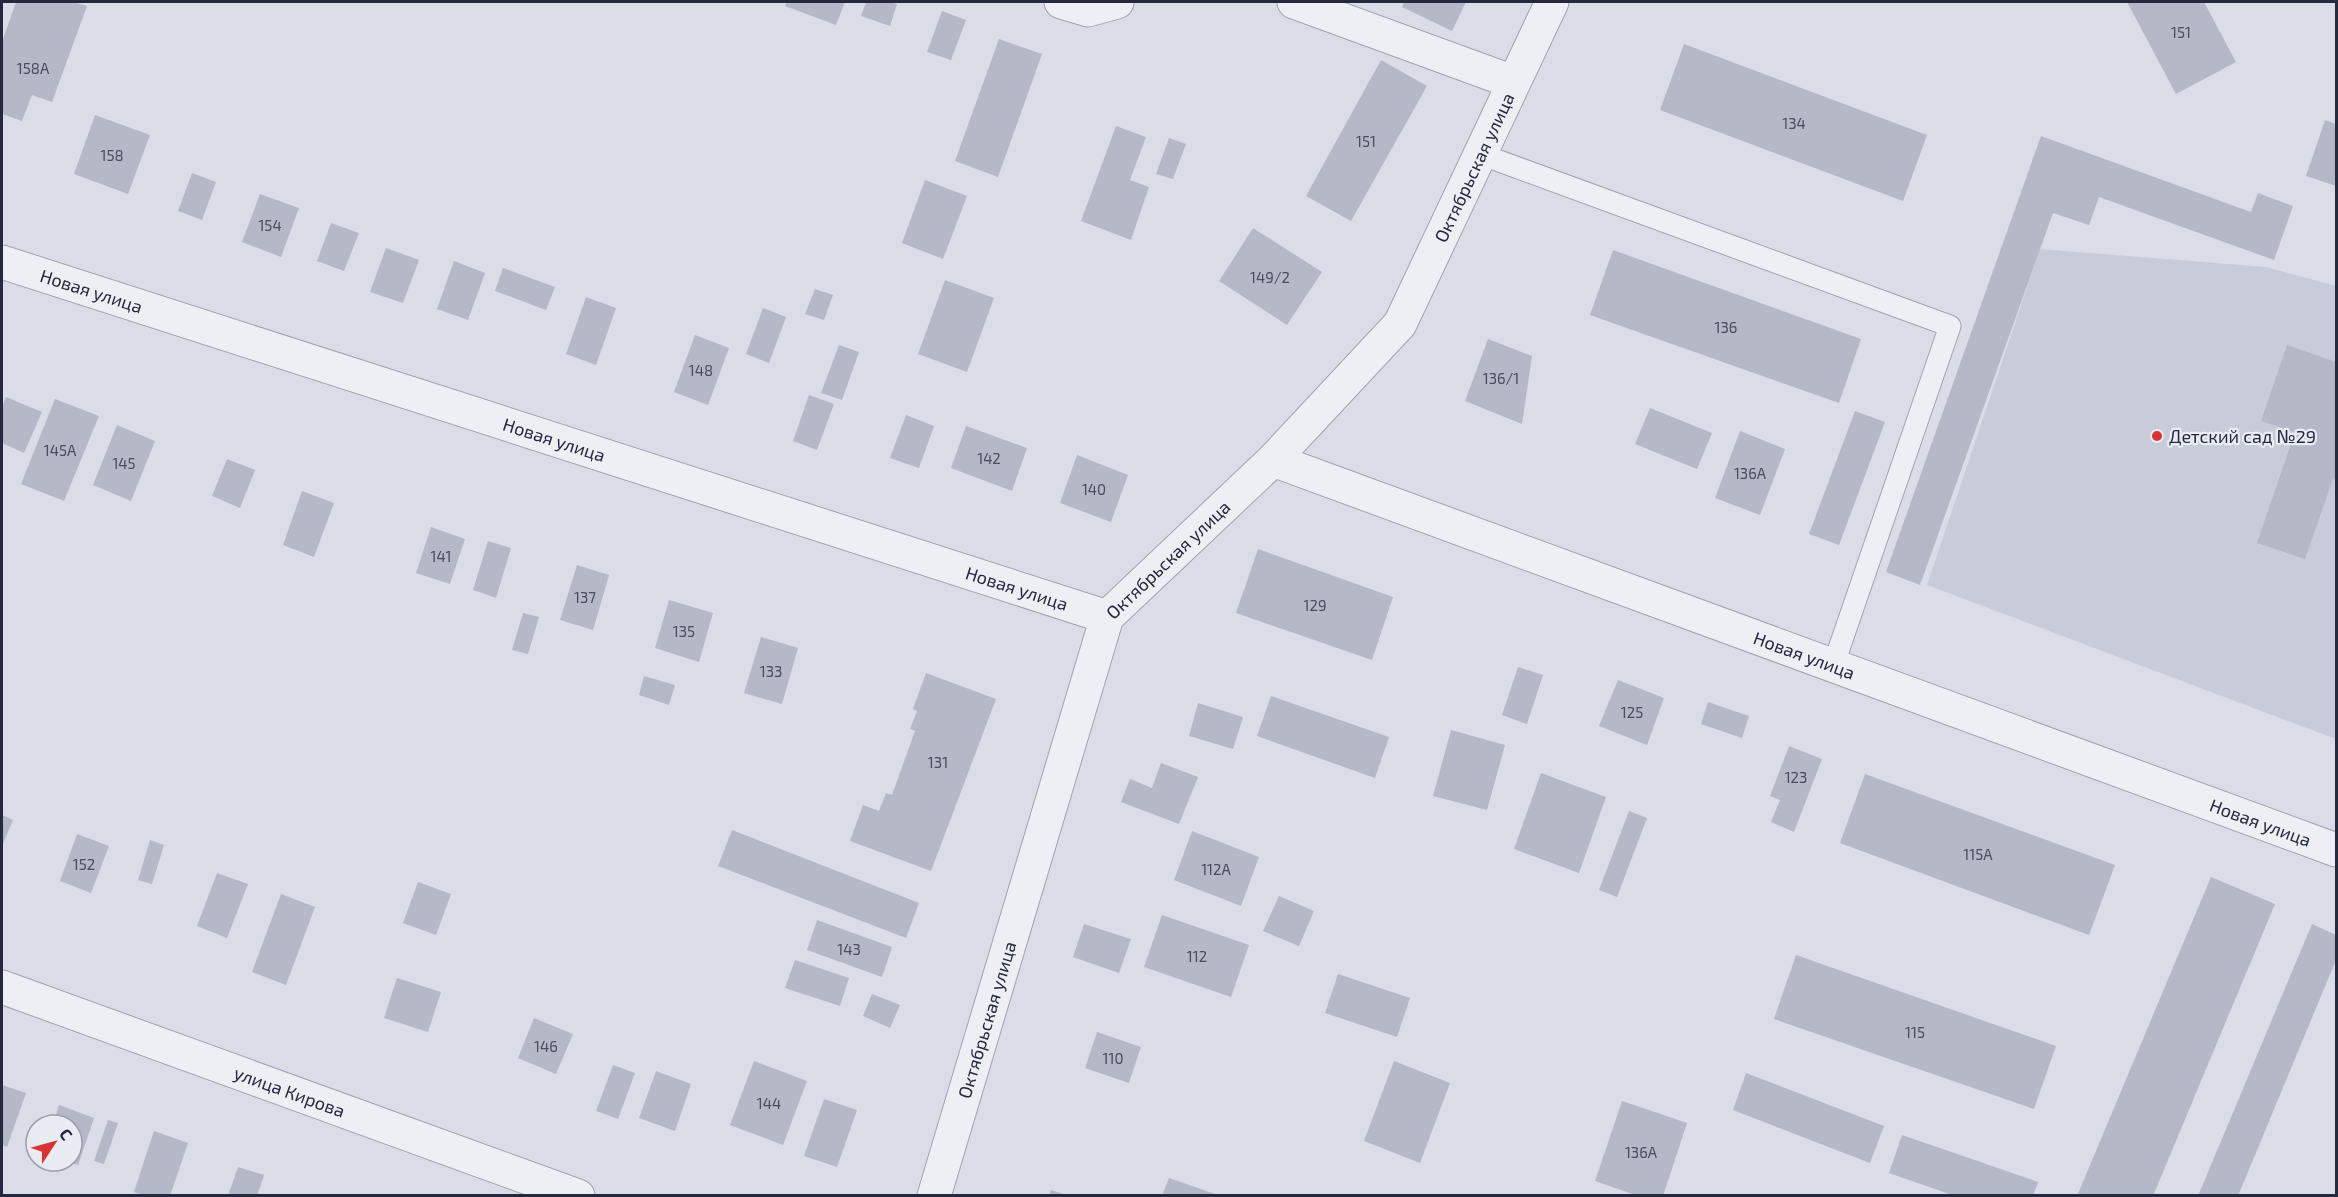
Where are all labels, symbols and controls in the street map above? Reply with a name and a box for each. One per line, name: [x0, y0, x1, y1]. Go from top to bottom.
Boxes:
house number: 151: [2171, 23, 2191, 41]
house number: 158А: [17, 59, 50, 77]
street label: Октябрьская улица: [1429, 89, 1519, 246]
house number: 134: [1782, 114, 1806, 132]
house number: 151: [1356, 132, 1376, 150]
house number: 158: [100, 146, 124, 164]
house number: 154: [258, 216, 282, 234]
street label: Новая улица: [38, 264, 145, 317]
house number: 149/2: [1250, 268, 1290, 286]
house number: 136: [1715, 318, 1737, 336]
house number: 148: [689, 361, 713, 379]
house number: 136/1: [1483, 369, 1519, 387]
street label: Новая улица: [500, 413, 608, 466]
place label: Детский сад №29: [2169, 425, 2316, 447]
marker: Детский сад №29: [2150, 429, 2164, 443]
house number: 145А: [44, 441, 77, 459]
house number: 142: [977, 449, 1001, 467]
house number: 145: [112, 454, 136, 472]
house number: 136А: [1734, 464, 1767, 482]
house number: 140: [1082, 480, 1106, 498]
street label: Октябрьская улица: [1101, 495, 1235, 623]
house number: 141: [430, 547, 452, 565]
street label: Новая улица: [963, 561, 1071, 615]
house number: 137: [574, 588, 596, 606]
house number: 129: [1304, 596, 1326, 614]
house number: 135: [673, 622, 695, 640]
street label: Новая улица: [1751, 626, 1858, 684]
house number: 133: [760, 662, 782, 680]
house number: 125: [1621, 703, 1643, 721]
house number: 131: [928, 753, 948, 771]
house number: 123: [1785, 768, 1807, 786]
street label: Новая улица: [2207, 794, 2314, 851]
house number: 115А: [1963, 845, 1993, 863]
house number: 152: [73, 855, 95, 873]
house number: 112А: [1201, 860, 1232, 878]
street label: Октябрьская улица: [953, 938, 1021, 1101]
house number: 143: [837, 940, 861, 958]
house number: 112: [1187, 947, 1207, 965]
house number: 115: [1905, 1023, 1925, 1041]
house number: 146: [534, 1037, 558, 1055]
house number: 110: [1103, 1049, 1124, 1067]
street label: улица Кирова: [231, 1061, 348, 1122]
house number: 144: [757, 1094, 781, 1112]
north arrow: [24, 1113, 84, 1173]
text: С: [56, 1124, 77, 1143]
house number: 136А: [1625, 1143, 1658, 1161]

